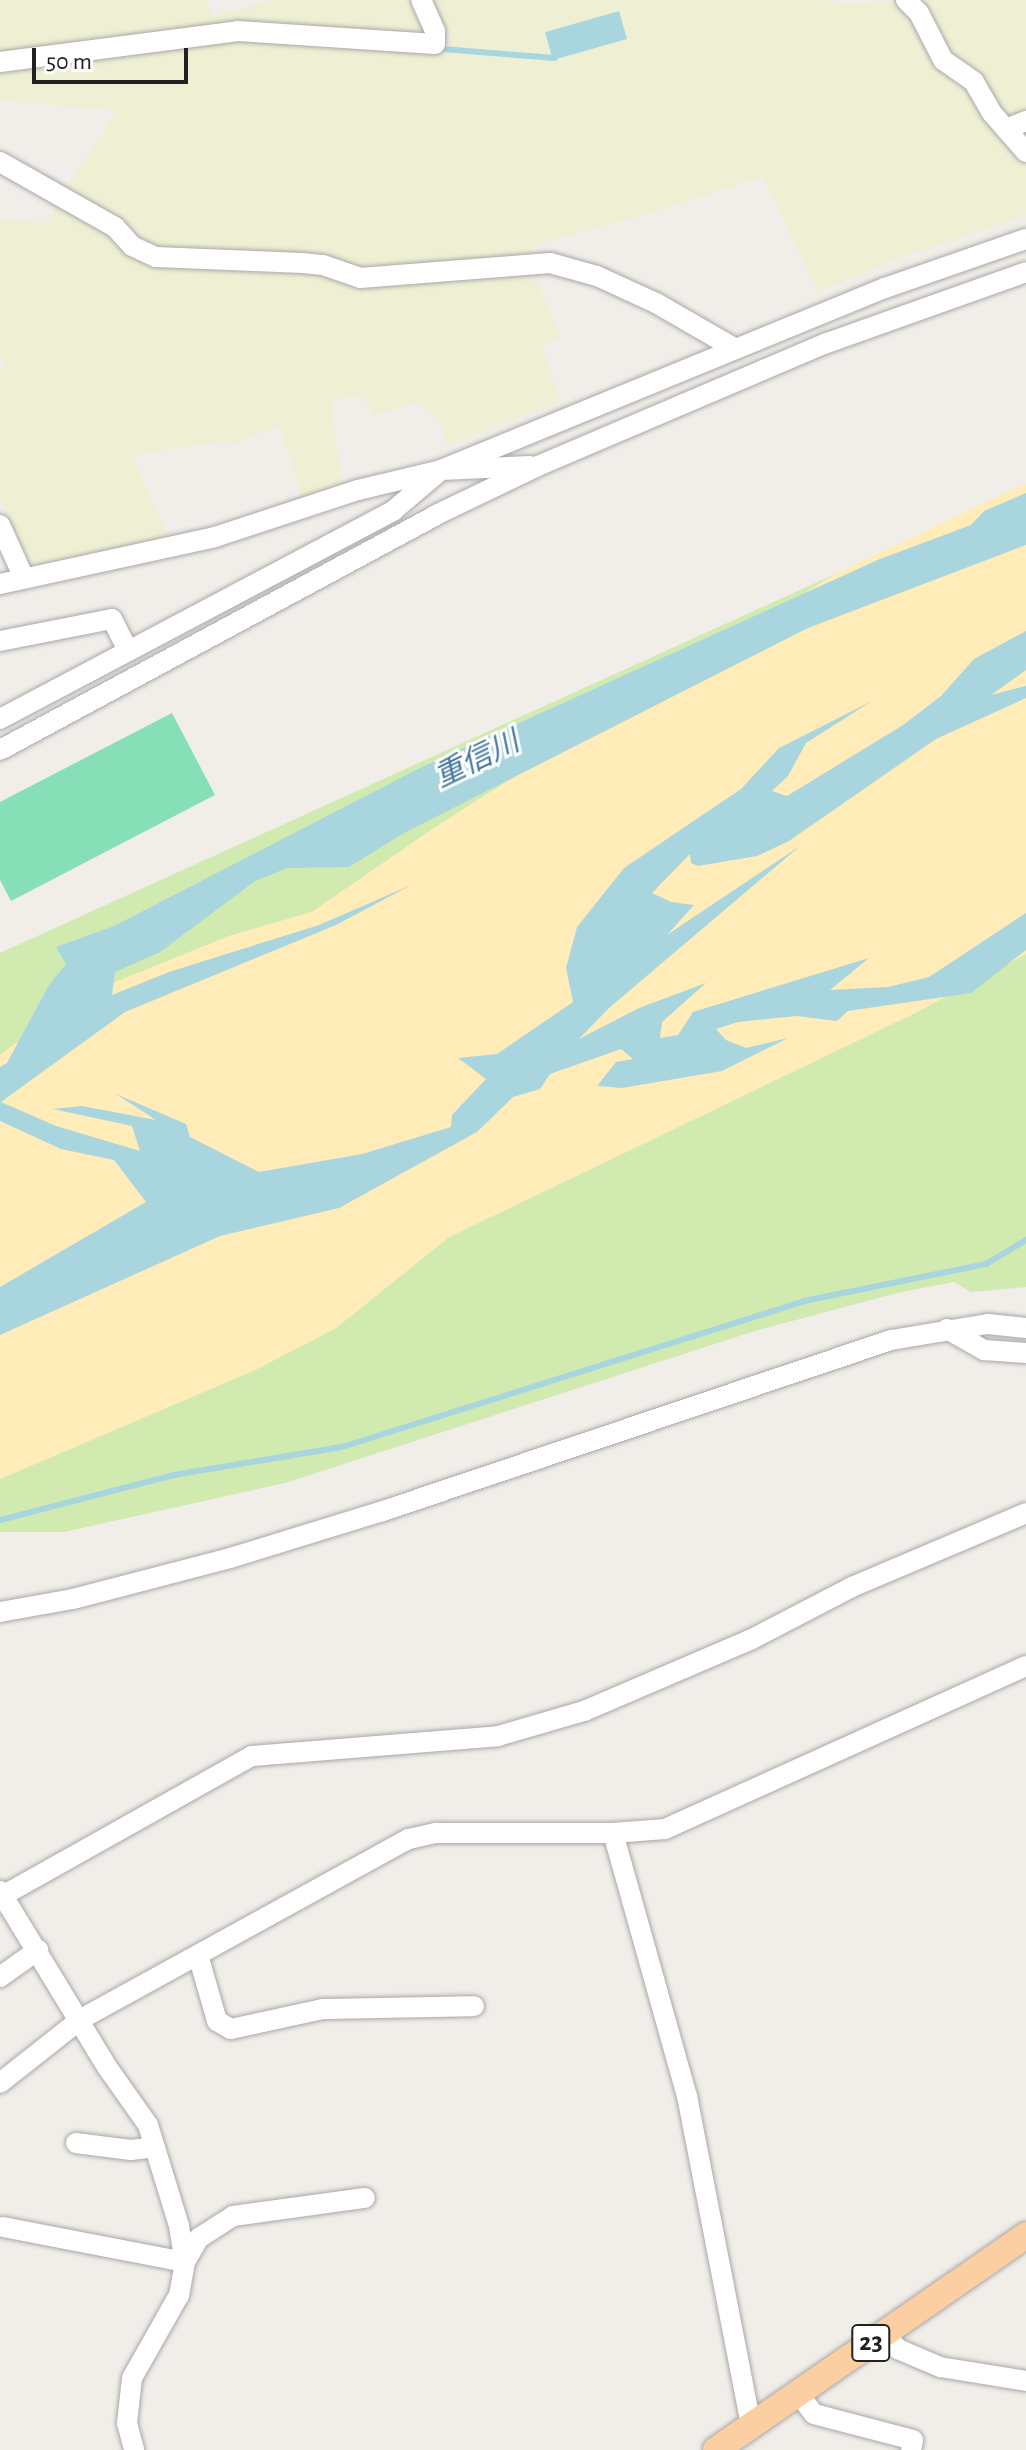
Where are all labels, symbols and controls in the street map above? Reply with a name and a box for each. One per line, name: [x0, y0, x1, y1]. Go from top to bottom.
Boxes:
scale bar: [36, 32, 192, 82]
text: 50 m: [46, 50, 92, 74]
water label: 重信川: [429, 724, 525, 796]
road number: 23: [851, 2321, 891, 2365]

